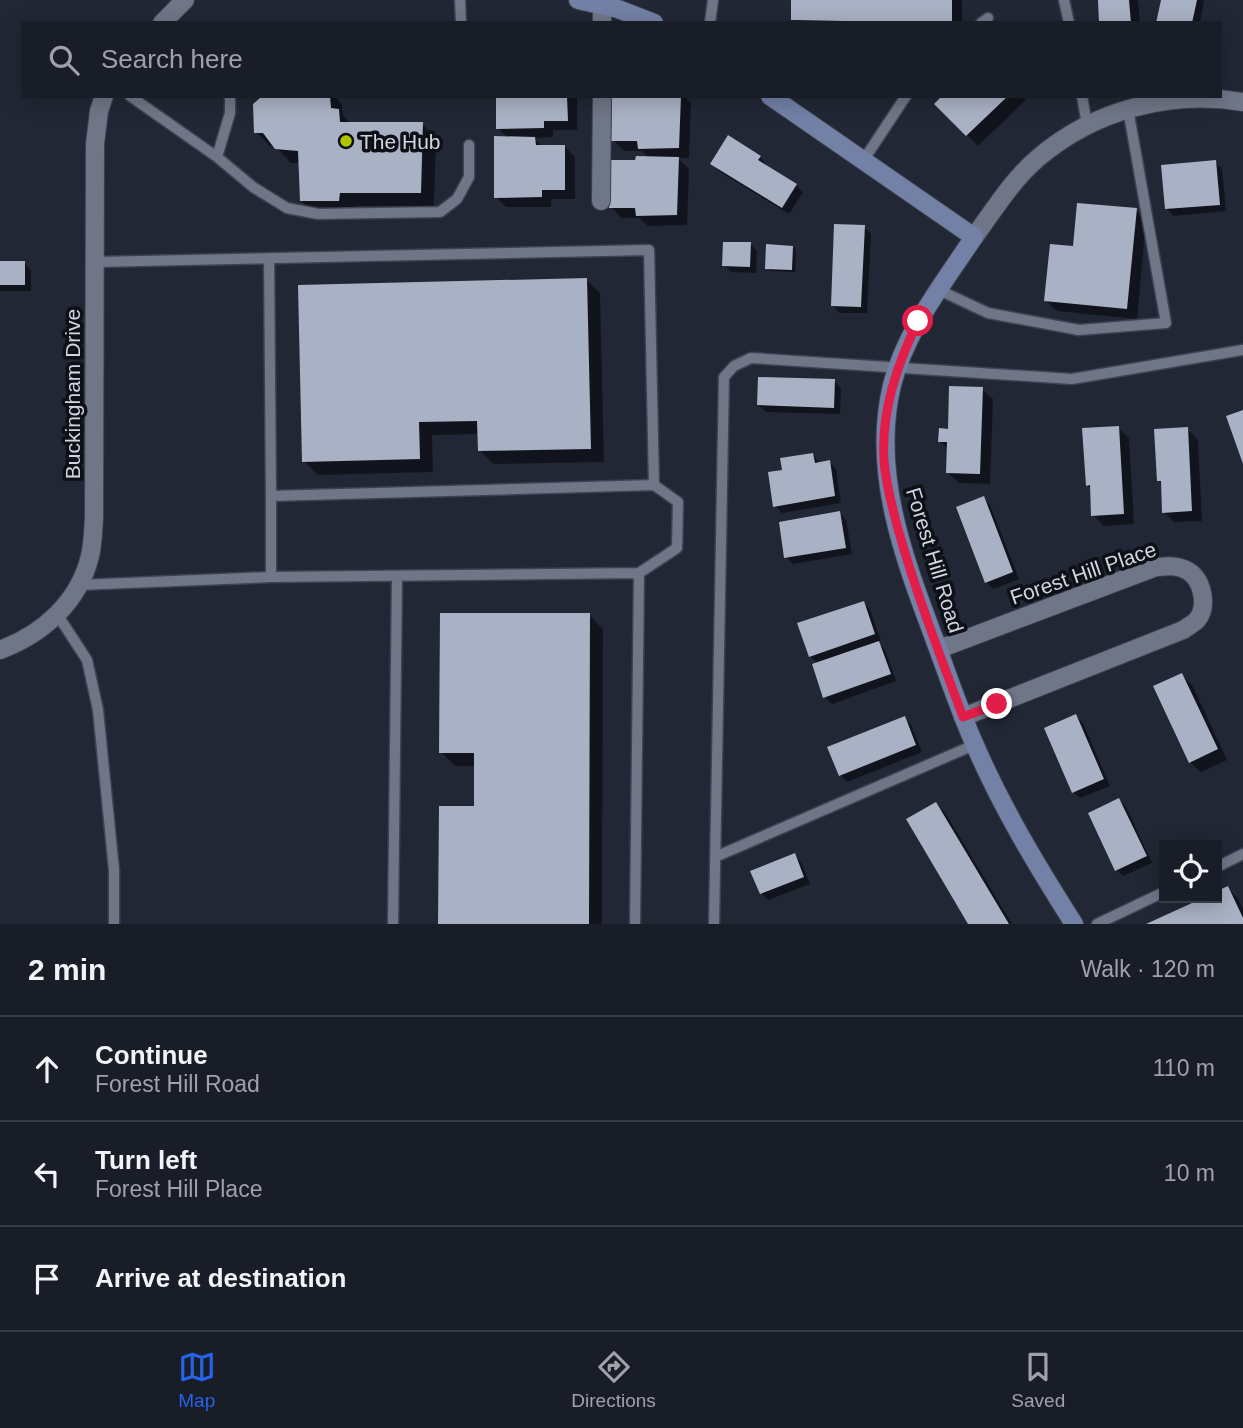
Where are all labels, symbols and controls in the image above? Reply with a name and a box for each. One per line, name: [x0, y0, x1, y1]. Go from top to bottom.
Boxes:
search box: [21, 21, 1222, 98]
icon: search: [45, 41, 83, 79]
text: Search here: [101, 44, 243, 74]
place label: The Hub: [360, 130, 441, 153]
marker: The Hub: [338, 133, 354, 149]
route start: [902, 305, 933, 336]
street label: Buckingham Drive: [61, 309, 84, 479]
street label: Forest Hill Road: [902, 485, 968, 635]
street label: Forest Hill Place: [1007, 537, 1159, 609]
route end: [981, 688, 1012, 719]
map controls: [1159, 840, 1222, 903]
button: locate: [1159, 840, 1222, 903]
text: 2 min: [28, 953, 106, 986]
text: Walk · 120 m: [1080, 956, 1215, 982]
text: Continue: [95, 1040, 208, 1070]
icon: ahead: [28, 1050, 66, 1088]
text: 110 m: [1153, 1055, 1215, 1081]
text: Forest Hill Road: [95, 1071, 260, 1097]
text: Turn left: [95, 1145, 197, 1175]
icon: left: [28, 1155, 66, 1193]
text: 10 m: [1164, 1160, 1215, 1186]
text: Forest Hill Place: [95, 1176, 262, 1202]
icon: arrive: [28, 1260, 66, 1298]
text: Arrive at destination: [95, 1263, 346, 1293]
tab: Map: [178, 1348, 216, 1412]
tab: Directions: [571, 1348, 656, 1412]
tab: Saved: [1011, 1348, 1065, 1412]

